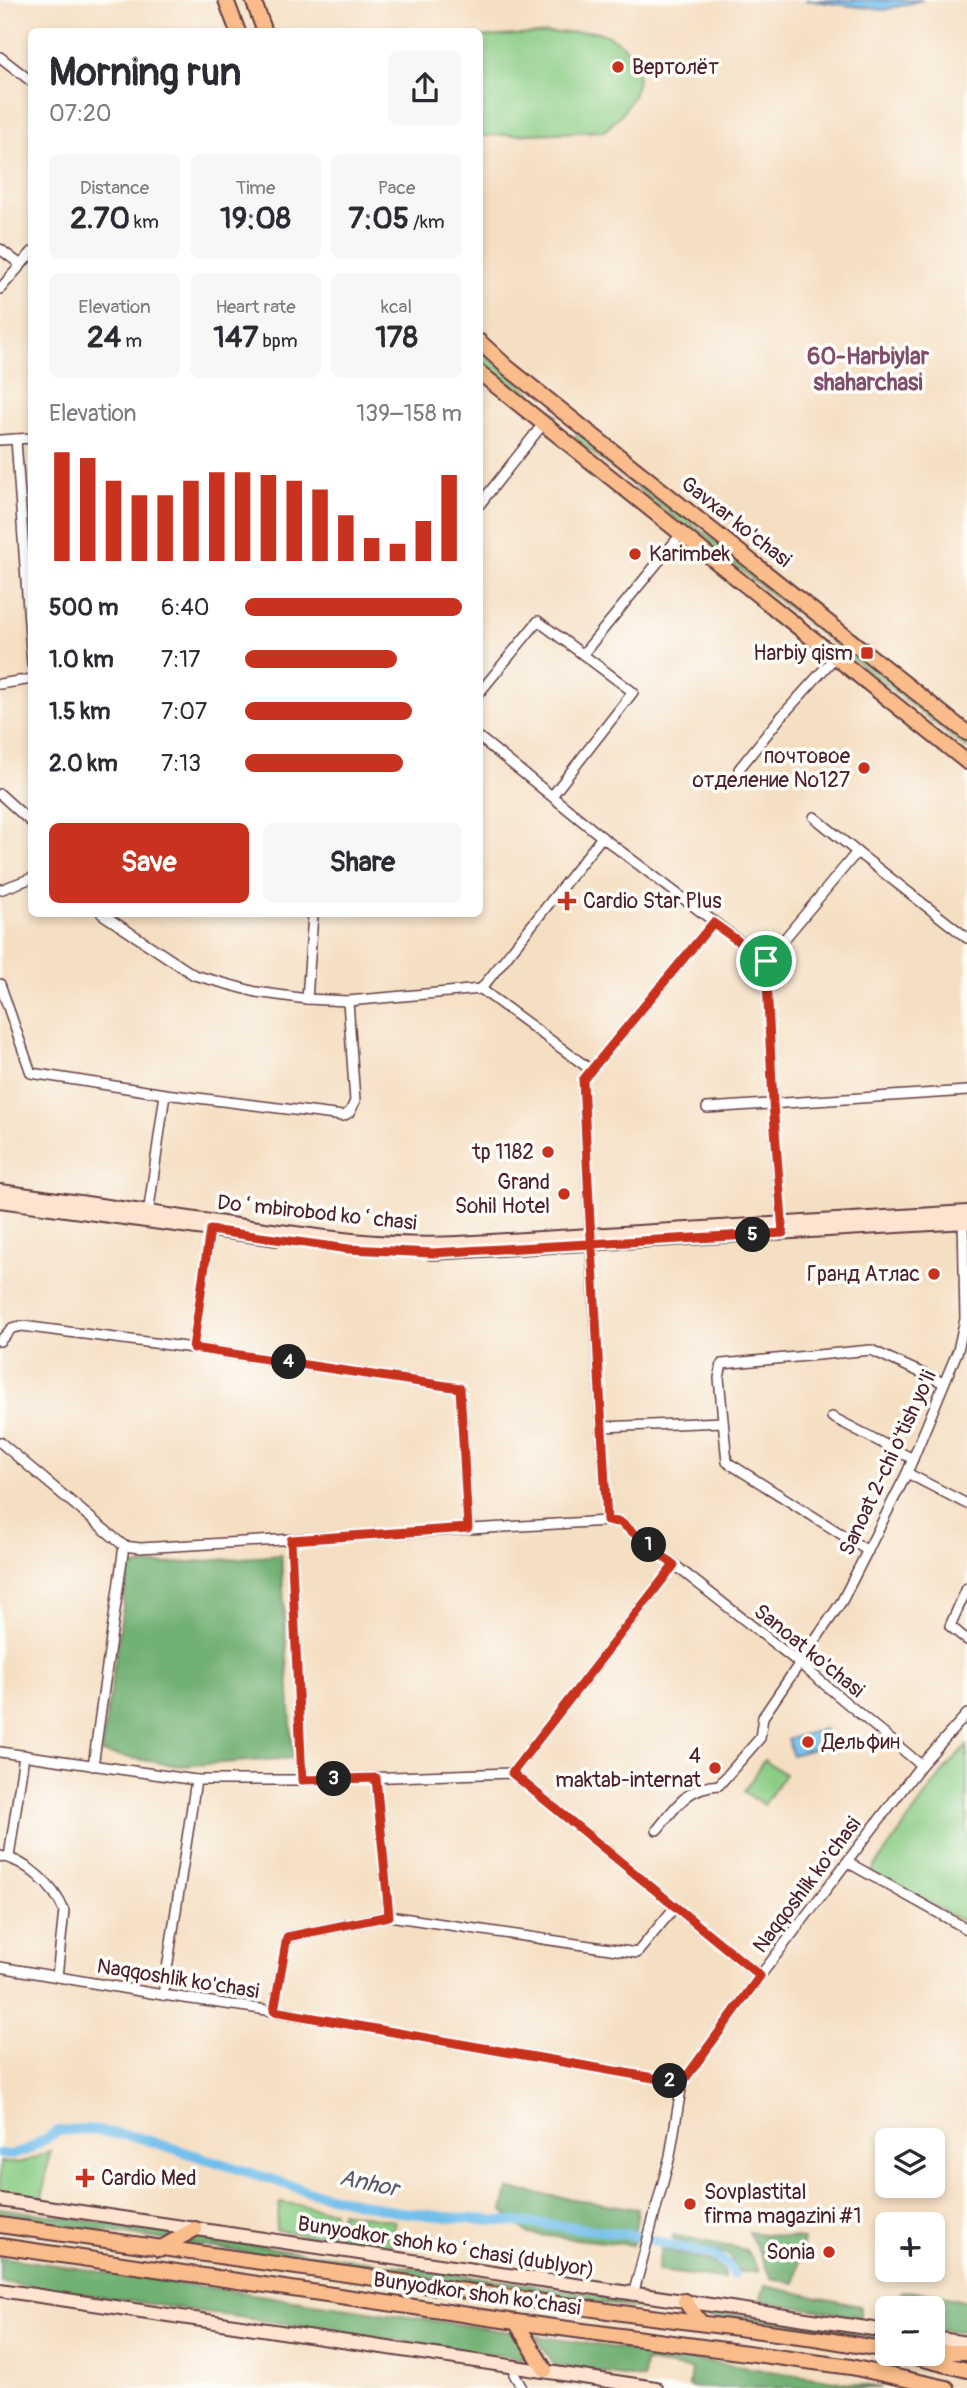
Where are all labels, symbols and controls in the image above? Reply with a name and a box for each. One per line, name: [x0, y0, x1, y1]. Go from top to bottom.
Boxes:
text: Morning run: [49, 49, 241, 97]
button: share: [388, 51, 462, 125]
place label: Вертолёт: [632, 54, 719, 81]
marker: Вертолёт: [610, 59, 626, 75]
text: 07:20: [49, 99, 112, 128]
text: Distance: [80, 176, 149, 200]
text: Time: [236, 176, 275, 200]
text: Pace: [378, 176, 415, 200]
text: 2.70: [70, 200, 130, 237]
text: 19:08: [220, 200, 291, 237]
text: 7:05: [348, 200, 409, 237]
text: km: [130, 210, 159, 234]
text: /km: [409, 210, 445, 234]
text: Elevation: [78, 295, 151, 319]
text: Heart rate: [215, 295, 296, 319]
text: kcal: [381, 295, 412, 319]
text: 24: [87, 319, 121, 356]
text: 147: [213, 319, 258, 356]
text: 178: [375, 319, 418, 356]
text: m: [121, 329, 142, 353]
text: bpm: [258, 329, 298, 353]
district label: 60-Harbiylar shaharchasi: [807, 342, 930, 397]
text: Elevation: [49, 399, 137, 428]
text: 139–158 m: [356, 399, 462, 428]
street label: Gavxar ko'chasi: [675, 470, 797, 574]
place label: Karimbek: [649, 541, 730, 568]
marker: Karimbek: [627, 546, 643, 562]
text: 500 m: [49, 593, 118, 622]
text: 6:40: [161, 593, 210, 622]
place label: Harbiy qism: [753, 640, 853, 667]
text: 1.0 km: [49, 645, 114, 674]
text: 7:17: [161, 645, 200, 674]
marker: Harbiy qism: [859, 645, 875, 661]
text: 1.5 km: [49, 697, 111, 726]
text: 7:07: [161, 697, 207, 726]
place label: почтовое отделение №127: [693, 743, 851, 794]
text: 2.0 km: [49, 749, 118, 778]
text: 7:13: [161, 749, 201, 778]
marker: почтовое отделение №127: [856, 760, 872, 776]
button: Save: [49, 823, 249, 903]
button: Share: [263, 823, 462, 903]
place label: Cardio Star Plus: [583, 888, 722, 915]
marker: Cardio Star Plus: [557, 891, 577, 911]
pin: [736, 931, 796, 991]
icon: arrive: [747, 942, 785, 980]
place label: tp 1182: [471, 1139, 534, 1166]
marker: tp 1182: [540, 1144, 556, 1160]
place label: Grand Sohil Hotel: [455, 1169, 550, 1220]
marker: Grand Sohil Hotel: [556, 1186, 572, 1202]
street label: Doʻmbirobod koʻchasi: [216, 1189, 418, 1237]
pin: 5: [736, 1218, 770, 1252]
text: 5: [747, 1222, 758, 1246]
place label: Гранд Атлас: [807, 1261, 920, 1288]
marker: Гранд Атлас: [926, 1266, 942, 1282]
pin: 4: [272, 1344, 306, 1380]
text: 4: [283, 1349, 294, 1373]
street label: Sanoat 2-chi o'tish yo'li: [833, 1366, 943, 1560]
pin: 1: [632, 1528, 666, 1562]
text: 1: [645, 1532, 652, 1556]
street label: Sanoat ko'chasi: [748, 1598, 870, 1704]
place label: Дельфин: [821, 1729, 900, 1756]
marker: Дельфин: [800, 1734, 816, 1750]
place label: 4 maktab-internat: [555, 1743, 702, 1794]
marker: 4 maktab-internat: [707, 1760, 723, 1776]
pin: 3: [316, 1762, 352, 1796]
text: 3: [328, 1766, 339, 1790]
street label: Naqqoshlik ko'chasi: [747, 1811, 867, 1959]
street label: Naqqoshlik ko'chasi: [95, 1953, 261, 2005]
pin: 2: [652, 2064, 688, 2098]
text: 2: [664, 2068, 675, 2092]
map controls: [875, 2128, 945, 2366]
button: layers: [875, 2128, 945, 2198]
water label: Anhor: [337, 2163, 404, 2204]
place label: Cardio Med: [101, 2165, 196, 2192]
marker: Cardio Med: [75, 2168, 95, 2188]
place label: Sovplastital firma magazini #1: [704, 2179, 861, 2230]
marker: Sovplastital firma magazini #1: [682, 2196, 698, 2212]
street label: Bunyodkor shoh koʻchasi (dublyor): [296, 2210, 596, 2284]
button: +: [875, 2212, 945, 2282]
place label: Sonia: [766, 2239, 815, 2266]
marker: Sonia: [821, 2244, 837, 2260]
street label: Bunyodkor shoh ko'chasi: [372, 2266, 583, 2322]
button: −: [875, 2296, 945, 2366]

